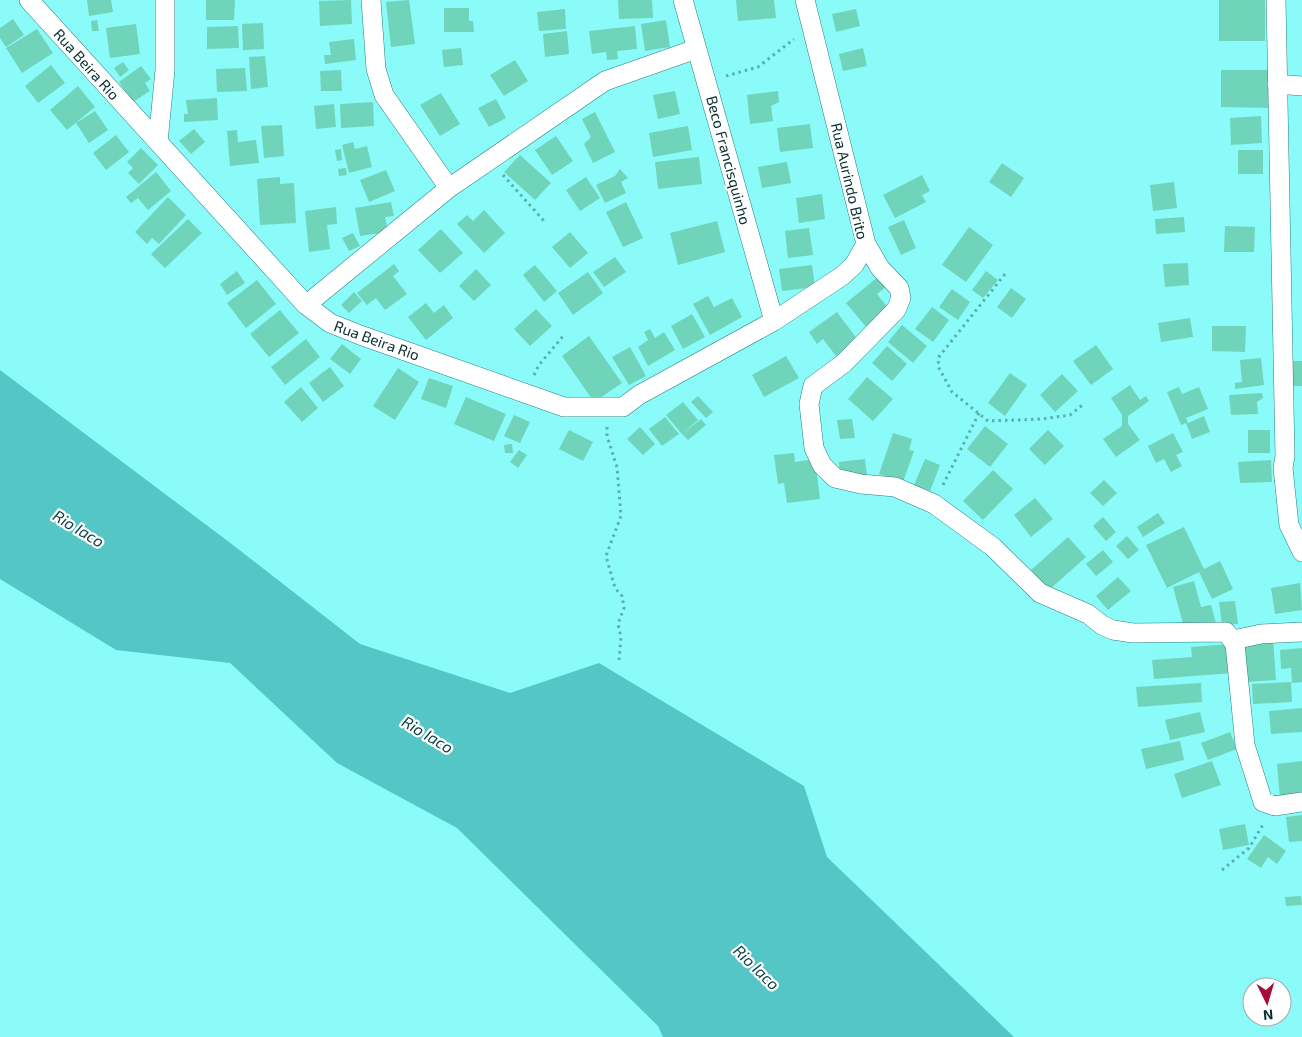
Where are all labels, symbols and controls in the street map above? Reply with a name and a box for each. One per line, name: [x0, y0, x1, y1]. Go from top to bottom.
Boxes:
street label: Rua Beira Rio: [50, 25, 124, 103]
street label: Beco Francisquinho: [703, 94, 755, 226]
street label: Rua Aurindo Brito: [828, 121, 872, 241]
street label: Rua Beira Rio: [332, 316, 422, 364]
water label: Rio Iaco: [50, 505, 108, 551]
water label: Rio Iaco: [399, 711, 457, 757]
water label: Rio Iaco: [730, 941, 784, 993]
north arrow: [1242, 977, 1292, 1027]
text: N: [1262, 1007, 1274, 1024]

